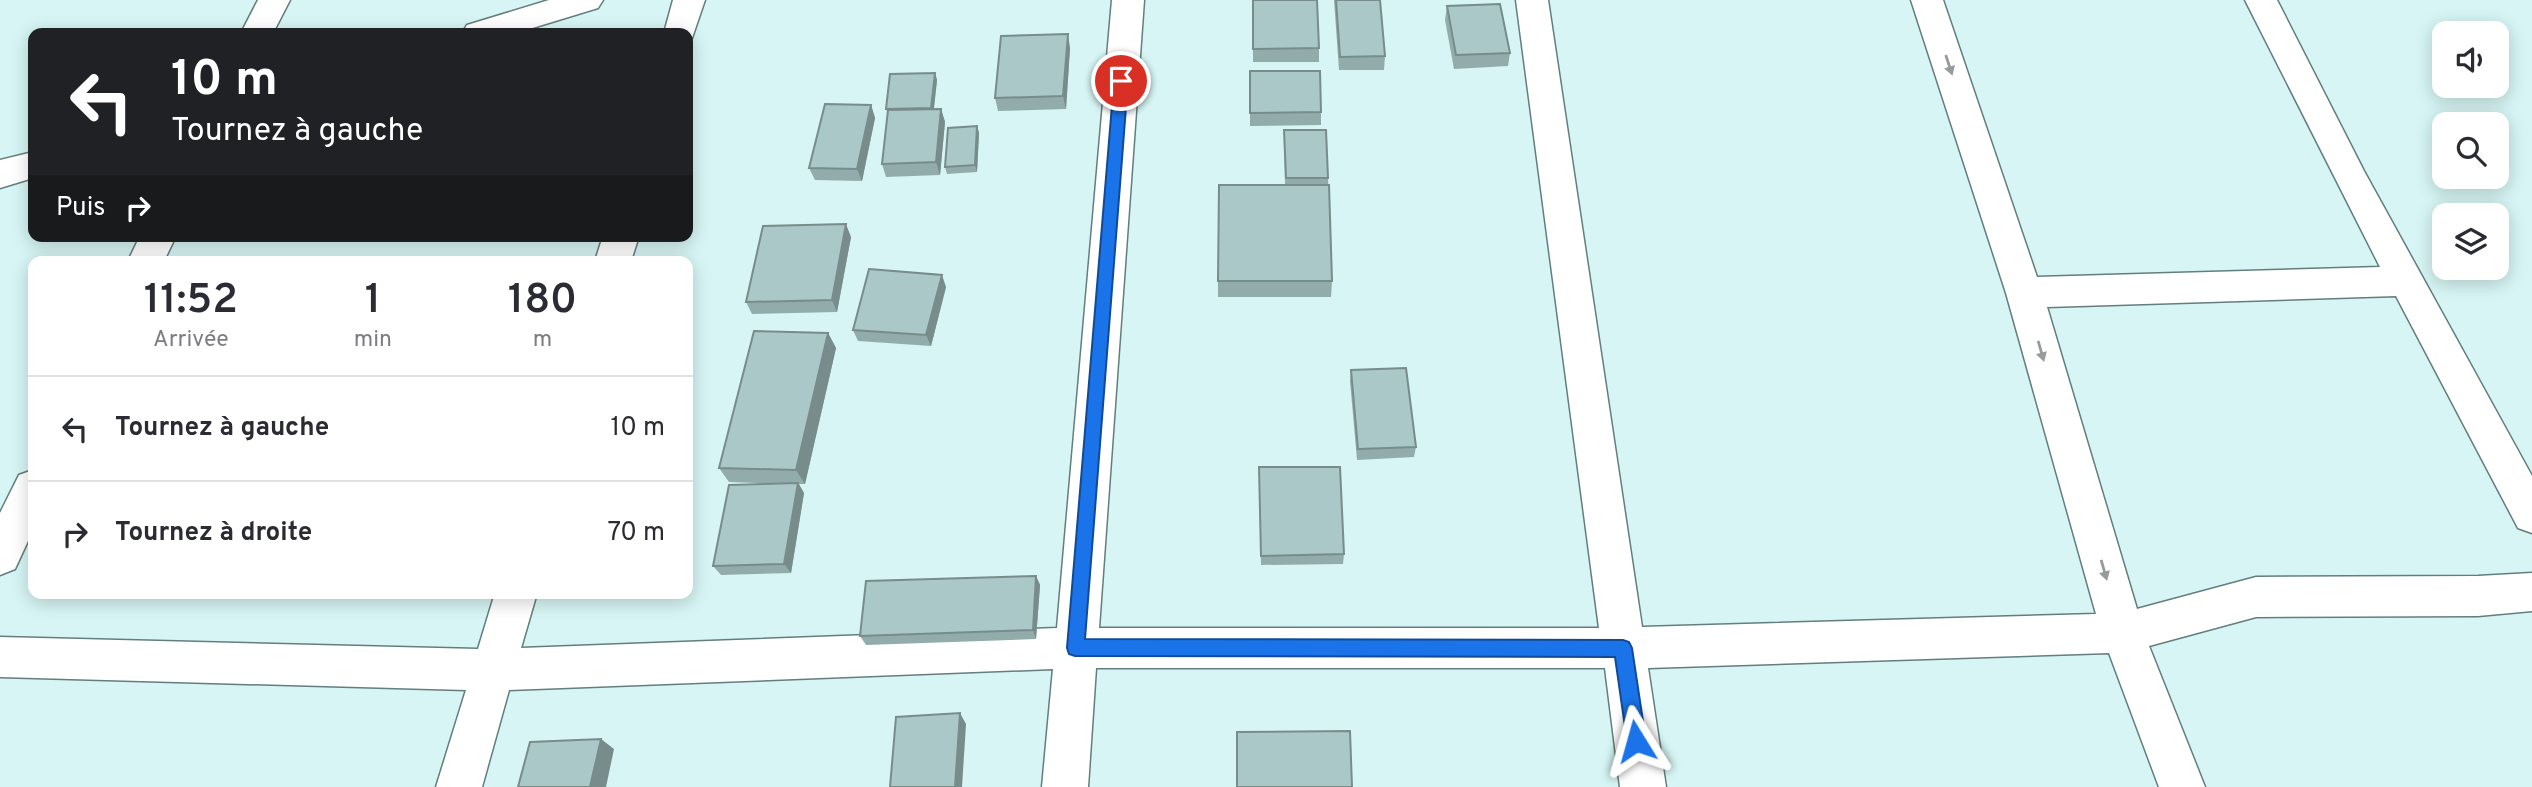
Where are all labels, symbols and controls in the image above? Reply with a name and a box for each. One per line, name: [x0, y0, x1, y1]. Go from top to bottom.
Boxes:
map controls: [2432, 21, 2509, 280]
button: sound: [2432, 21, 2509, 98]
text: 10 m: [171, 51, 278, 113]
pin: [1091, 51, 1151, 111]
one-way arrow: [1944, 54, 1954, 75]
icon: left: [56, 56, 147, 147]
icon: arrive: [1102, 62, 1140, 100]
text: Tournez à gauche: [171, 112, 423, 152]
button: search: [2432, 112, 2509, 189]
icon: right: [119, 189, 157, 227]
text: Puis: [56, 192, 105, 225]
button: layers: [2432, 203, 2509, 280]
text: 11:52: [144, 275, 238, 328]
text: 1: [365, 275, 381, 328]
text: 180: [508, 275, 577, 328]
text: Arrivée: [153, 326, 229, 355]
text: min: [354, 326, 392, 355]
text: m: [533, 326, 552, 355]
one-way arrow: [2037, 341, 2047, 362]
icon: left: [56, 410, 94, 448]
text: Tournez à gauche: [115, 412, 329, 445]
text: 10 m: [610, 412, 665, 445]
icon: right: [56, 515, 94, 553]
text: Tournez à droite: [115, 517, 312, 550]
text: 70 m: [607, 517, 665, 550]
one-way arrow: [2100, 559, 2110, 580]
position arrow: [1599, 704, 1673, 778]

